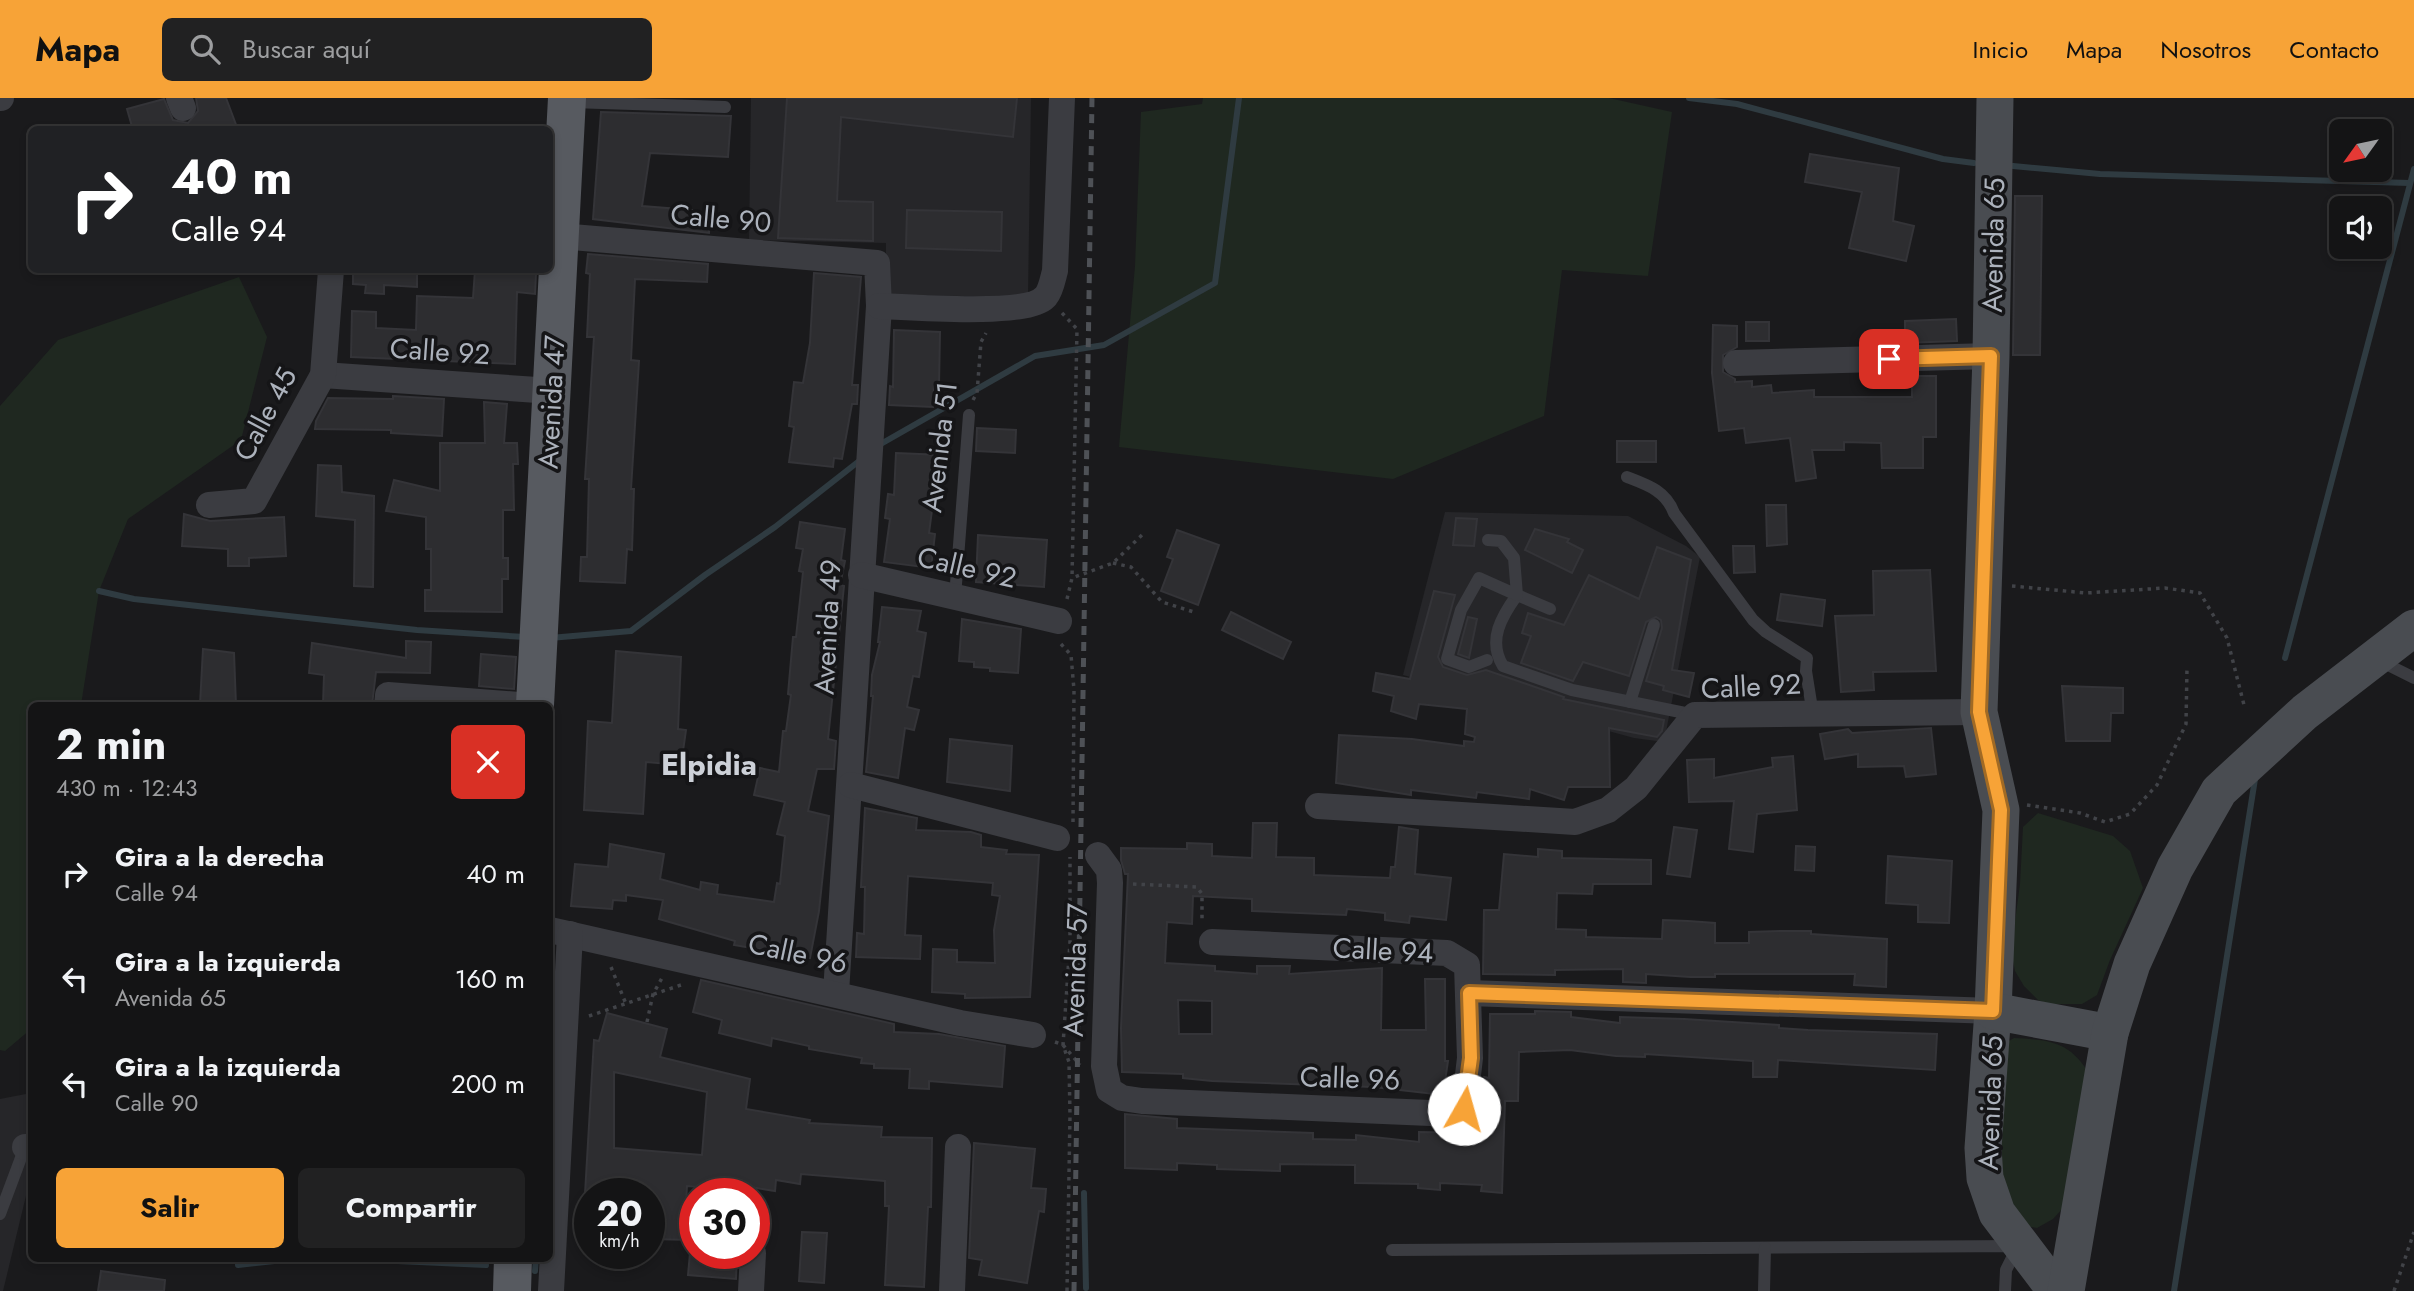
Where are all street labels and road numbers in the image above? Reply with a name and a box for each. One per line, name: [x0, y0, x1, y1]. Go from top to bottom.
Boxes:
street label: Avenida 65: [1972, 177, 2015, 313]
street label: Calle 90: [669, 194, 773, 243]
street label: Calle 92: [388, 328, 491, 375]
street label: Avenida 47: [528, 334, 575, 470]
street label: Calle 45: [224, 360, 307, 468]
street label: Avenida 51: [911, 379, 968, 515]
street label: Calle 92: [913, 536, 1020, 599]
street label: Avenida 49: [803, 558, 852, 696]
street label: Calle 92: [1700, 663, 1802, 710]
street label: Avenida 57: [1053, 902, 1098, 1038]
street label: Calle 96: [744, 923, 851, 984]
street label: Calle 94: [1332, 927, 1434, 974]
street label: Avenida 65: [1968, 1035, 2013, 1171]
street label: Calle 96: [1299, 1056, 1401, 1101]

